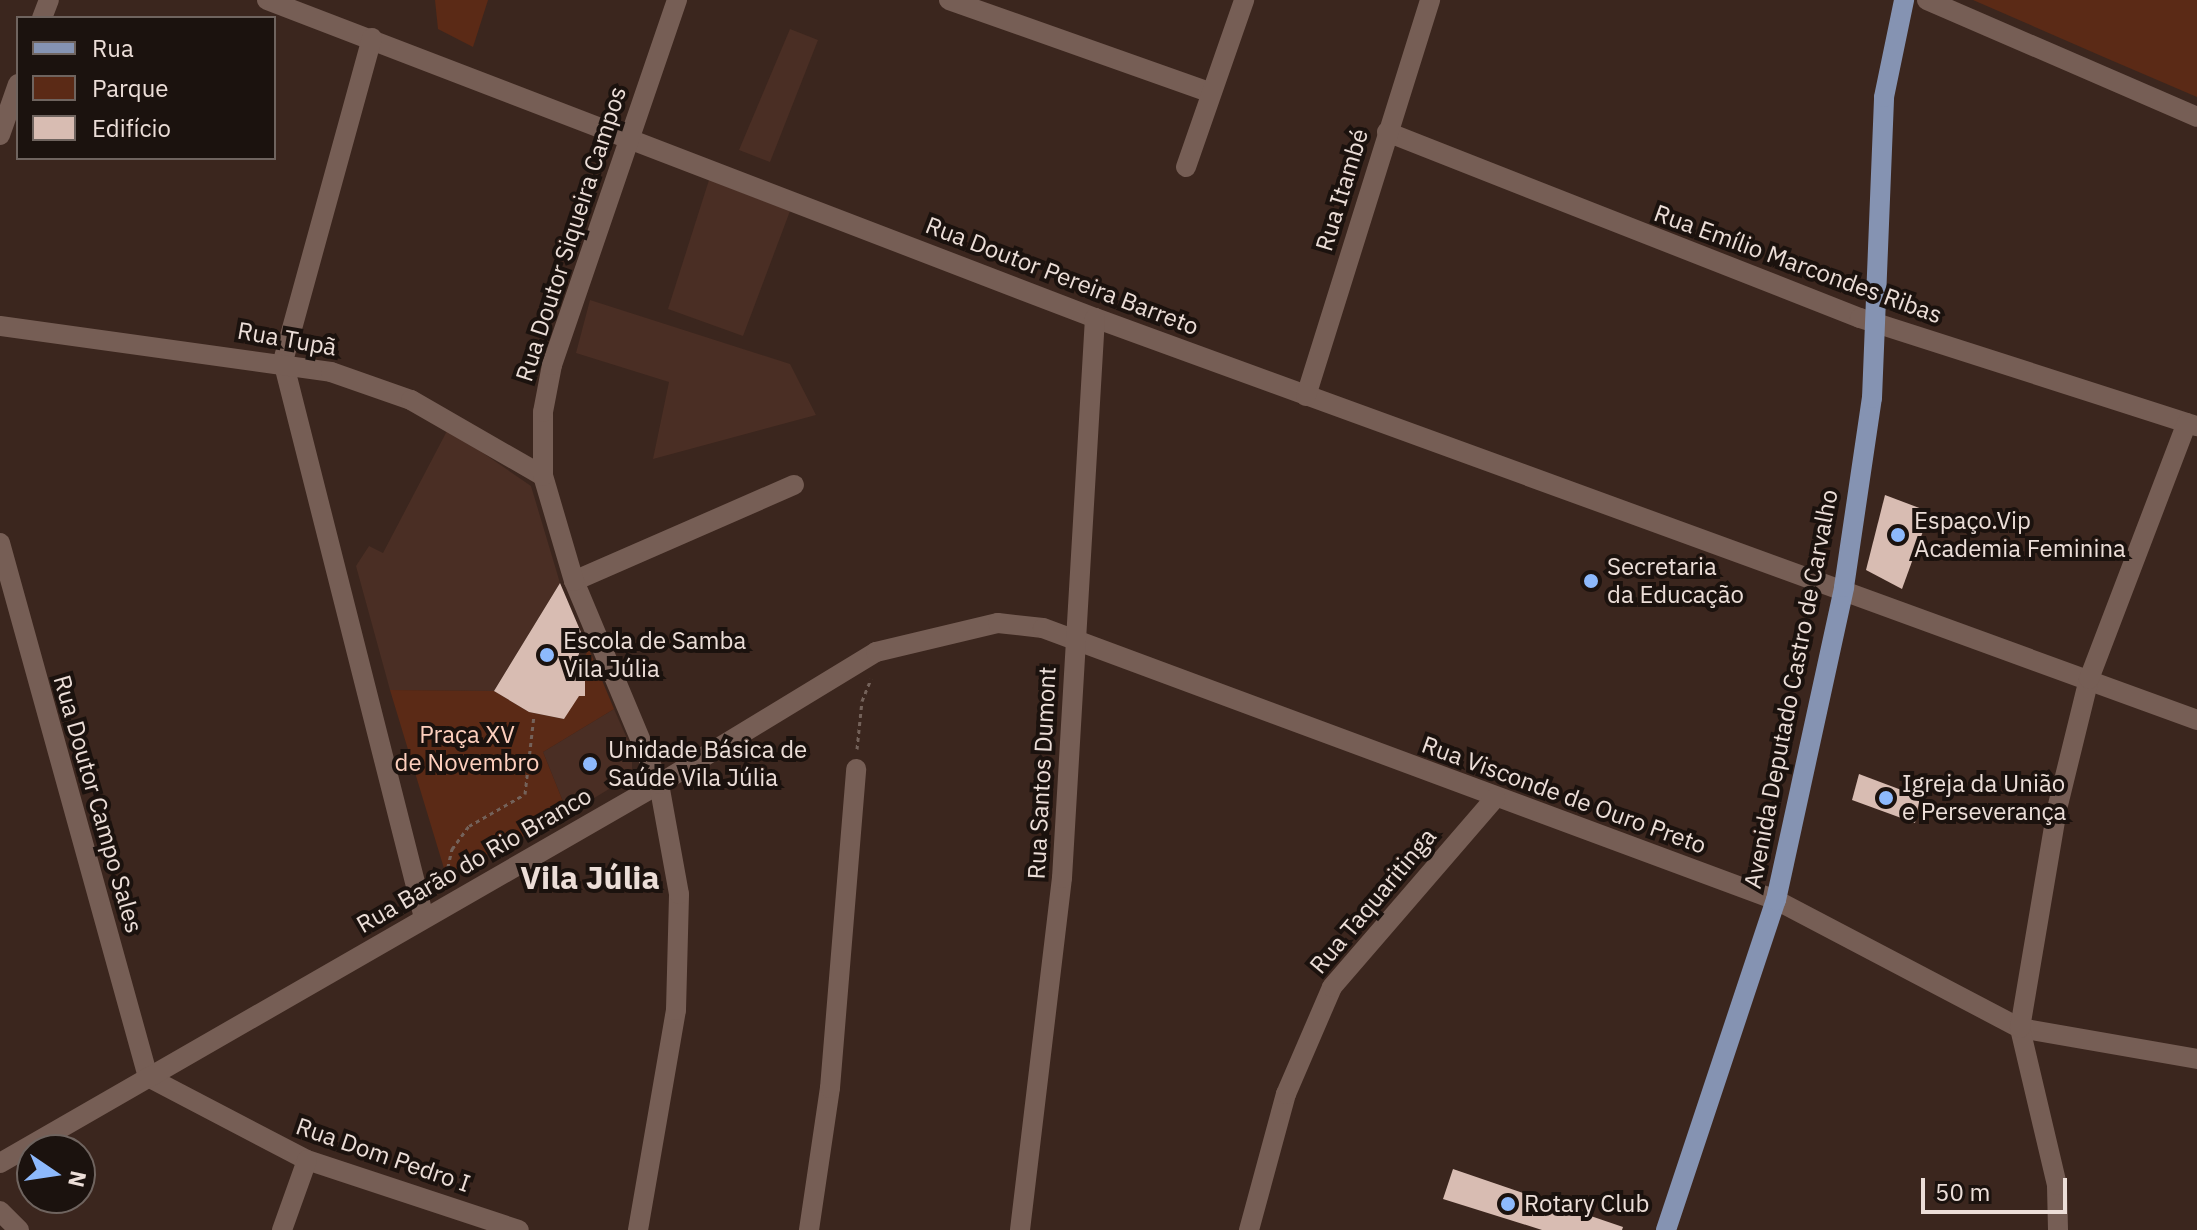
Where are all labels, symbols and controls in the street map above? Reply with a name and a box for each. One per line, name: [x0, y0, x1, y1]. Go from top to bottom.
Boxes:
legend: [16, 16, 276, 160]
text: Rua: [92, 32, 134, 64]
text: Parque: [92, 72, 169, 104]
street label: Rua Doutor Siqueira Campos: [510, 83, 632, 385]
text: Edifício: [92, 112, 171, 144]
street label: Rua Itambé: [1310, 125, 1374, 255]
street label: Rua Emílio Marcondes Ribas: [1650, 198, 1946, 330]
street label: Rua Doutor Pereira Barreto: [921, 211, 1203, 341]
street label: Rua Tupã: [235, 316, 339, 362]
street label: Avenida Deputado Castro de Carvalho: [1738, 487, 1844, 891]
place label: Espaço.Vip Academia Feminina: [1914, 507, 2126, 563]
marker: Espaço.Vip Academia Feminina: [1889, 526, 1907, 544]
place label: Secretaria da Educação: [1607, 553, 1744, 609]
marker: Secretaria da Educação: [1582, 572, 1600, 590]
place label: Escola de Samba Vila Júlia: [563, 627, 746, 683]
marker: Escola de Samba Vila Júlia: [538, 646, 556, 664]
street label: Rua Santos Dumont: [1022, 666, 1062, 880]
street label: Rua Doutor Campo Sales: [47, 672, 149, 936]
park label: Praça XV de Novembro: [395, 721, 539, 777]
street label: Rua Visconde de Ouro Preto: [1418, 730, 1710, 860]
place label: Unidade Básica de Saúde Vila Júlia: [608, 736, 807, 792]
marker: Unidade Básica de Saúde Vila Júlia: [579, 753, 601, 775]
place label: Igreja da União e Perseverança: [1902, 770, 2066, 826]
street label: Rua Barão do Rio Branco: [351, 781, 597, 939]
marker: Igreja da União e Perseverança: [1877, 789, 1895, 807]
street label: Rua Taquaritinga: [1304, 822, 1442, 980]
district label: Vila Júlia: [520, 858, 660, 896]
street label: Rua Dom Pedro I: [292, 1112, 474, 1198]
north arrow: [16, 1134, 96, 1214]
scale bar: [1925, 1162, 2071, 1212]
text: N: [62, 1168, 94, 1190]
text: 50 m: [1935, 1176, 1990, 1208]
place label: Rotary Club: [1524, 1190, 1649, 1218]
marker: Rotary Club: [1499, 1195, 1517, 1213]

